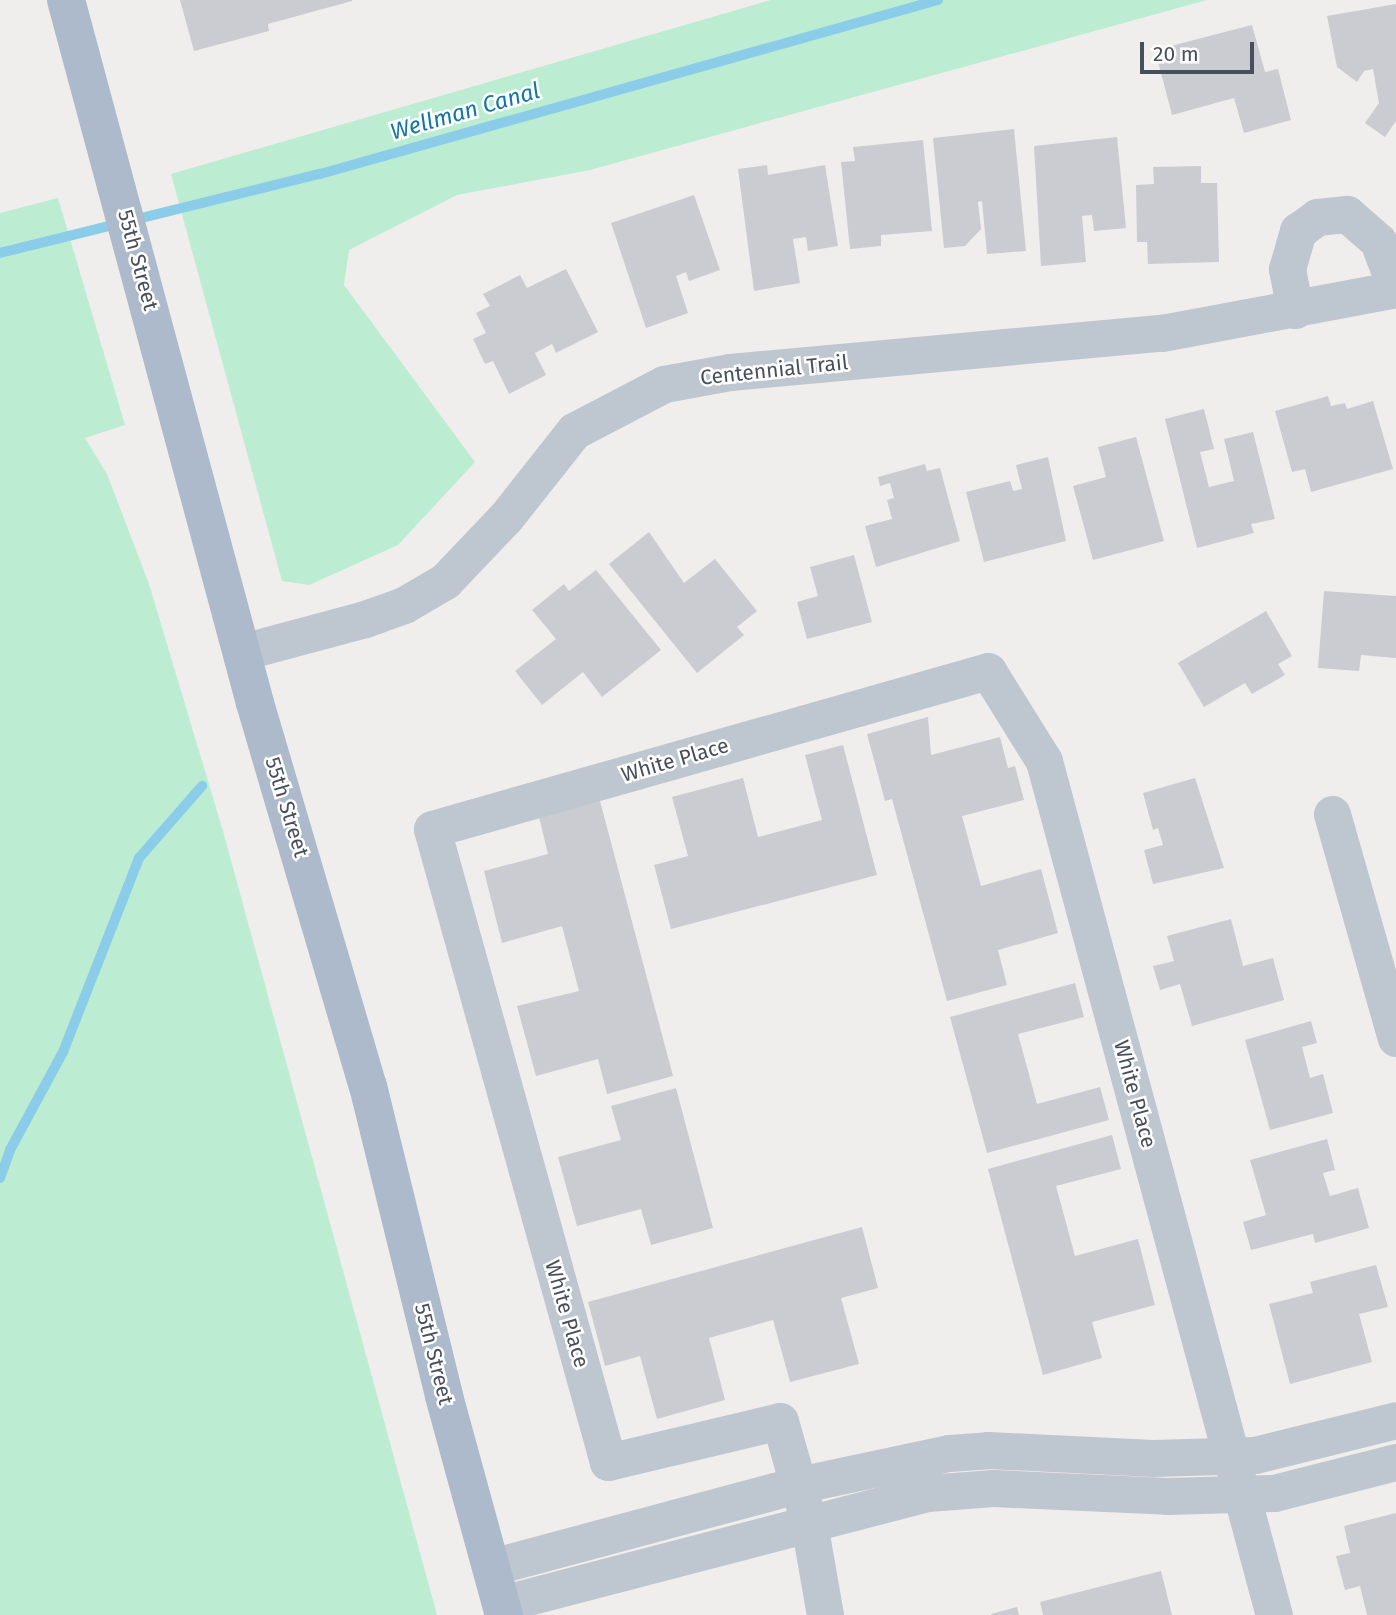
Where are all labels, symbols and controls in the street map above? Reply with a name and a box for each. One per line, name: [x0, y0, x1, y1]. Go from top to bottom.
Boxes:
scale bar: [1144, 28, 1258, 72]
text: 20 m: [1153, 41, 1199, 67]
water label: Wellman Canal: [387, 76, 543, 146]
street label: 55th Street: [112, 207, 164, 313]
street label: Centennial Trail: [699, 350, 849, 390]
street label: White Place: [618, 733, 732, 787]
street label: 55th Street: [260, 754, 314, 860]
street label: White Place: [1109, 1037, 1161, 1151]
street label: White Place: [540, 1257, 594, 1371]
street label: 55th Street: [409, 1301, 459, 1407]

